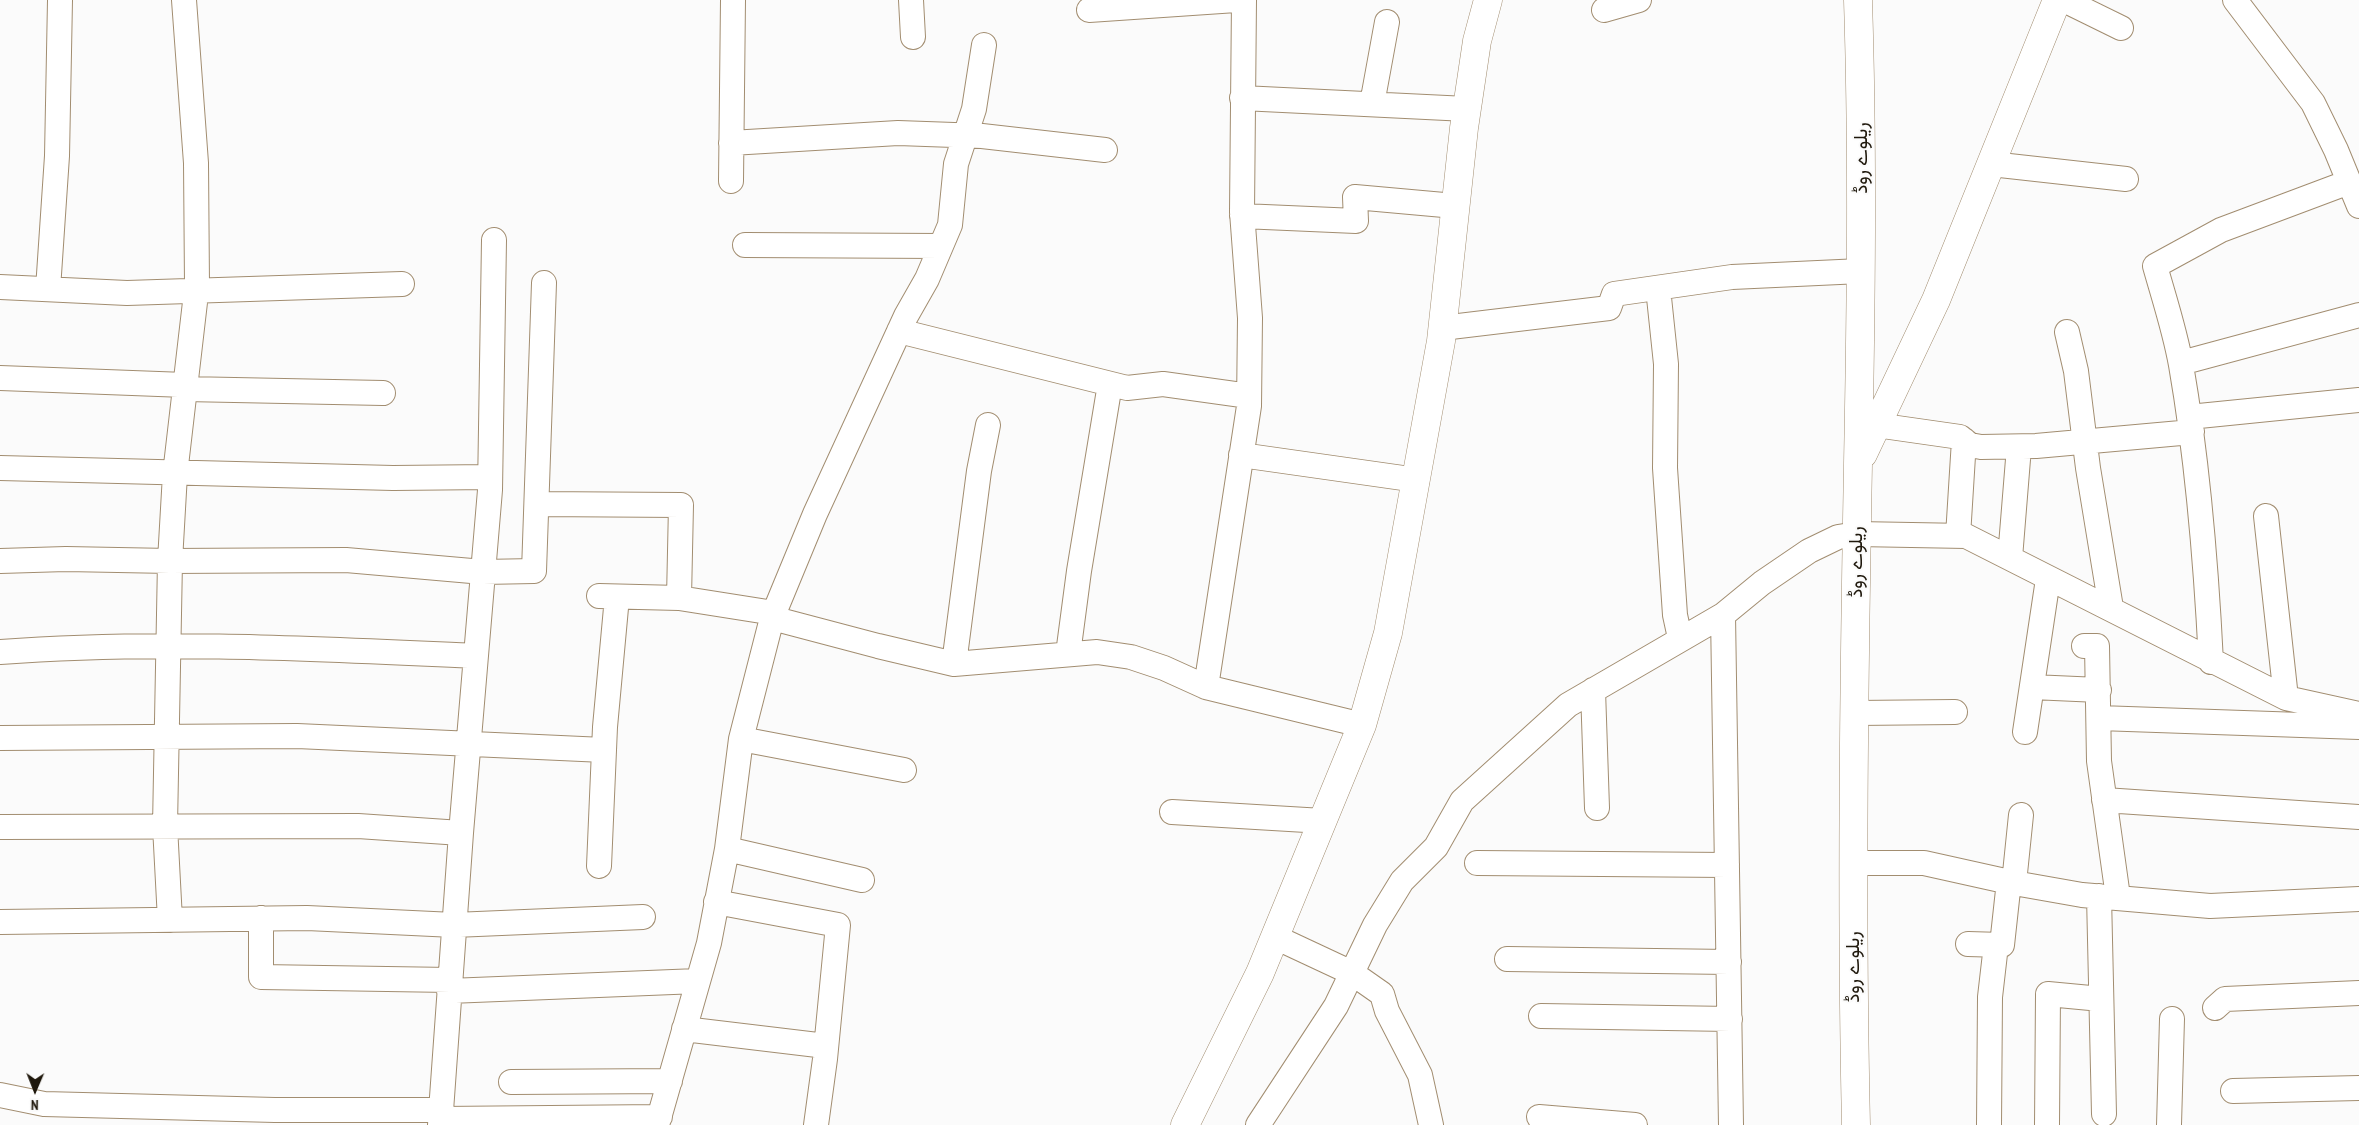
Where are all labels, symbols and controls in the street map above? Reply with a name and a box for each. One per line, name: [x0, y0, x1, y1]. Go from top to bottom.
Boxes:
street label: ریلوے روڈ: [1851, 122, 1873, 194]
street label: ریلوے روڈ: [1846, 526, 1868, 598]
street label: ریلوے روڈ: [1843, 931, 1865, 1003]
north arrow: [10, 1065, 60, 1115]
text: N: [31, 1096, 39, 1114]

